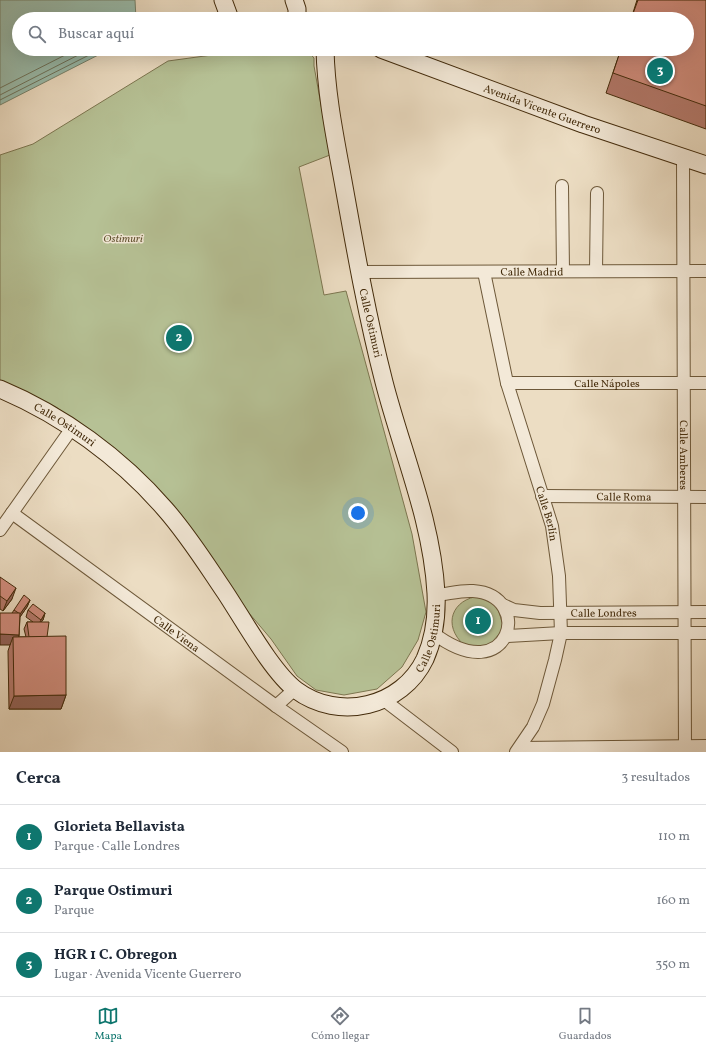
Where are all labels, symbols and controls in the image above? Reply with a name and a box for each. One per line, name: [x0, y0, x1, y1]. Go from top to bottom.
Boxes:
search box: [12, 12, 694, 56]
icon: search: [26, 23, 48, 45]
text: Buscar aquí: [58, 24, 134, 45]
pin: 3: [647, 56, 673, 86]
street label: Avenida Vicente Guerrero: [481, 82, 603, 138]
park label: Ostimuri: [103, 232, 143, 247]
street label: Calle Madrid: [501, 265, 563, 281]
street label: Calle Ostimuri: [354, 287, 385, 359]
pin: 2: [166, 323, 192, 353]
street label: Calle Nápoles: [574, 377, 640, 392]
street label: Calle Ostimuri: [31, 400, 98, 451]
street label: Calle Amberes: [675, 420, 690, 490]
street label: Calle Berlín: [531, 485, 560, 543]
street label: Calle Roma: [596, 490, 652, 506]
your location: [348, 503, 368, 523]
street label: Calle Ostimuri: [413, 604, 445, 676]
pin: 1: [465, 606, 491, 636]
street label: Calle Londres: [571, 606, 637, 622]
street label: Calle Viena: [150, 613, 202, 657]
text: Cerca: [16, 767, 61, 790]
text: 3 resultados: [621, 769, 690, 787]
text: Glorieta Bellavista: [54, 817, 185, 838]
text: 1: [26, 828, 32, 846]
text: 110 m: [658, 828, 690, 846]
text: Parque · Calle Londres: [54, 838, 180, 856]
text: Parque Ostimuri: [54, 881, 172, 902]
text: 2: [26, 892, 32, 910]
text: 160 m: [656, 892, 690, 910]
text: Parque: [54, 902, 94, 920]
text: HGR 1 C. Obregon: [54, 945, 177, 966]
text: 3: [26, 956, 32, 974]
text: 350 m: [655, 956, 690, 974]
text: Lugar · Avenida Vicente Guerrero: [54, 966, 241, 984]
tab: Mapa: [95, 1005, 122, 1044]
tab: Cómo llegar: [311, 1005, 370, 1044]
tab: Guardados: [559, 1005, 611, 1044]

